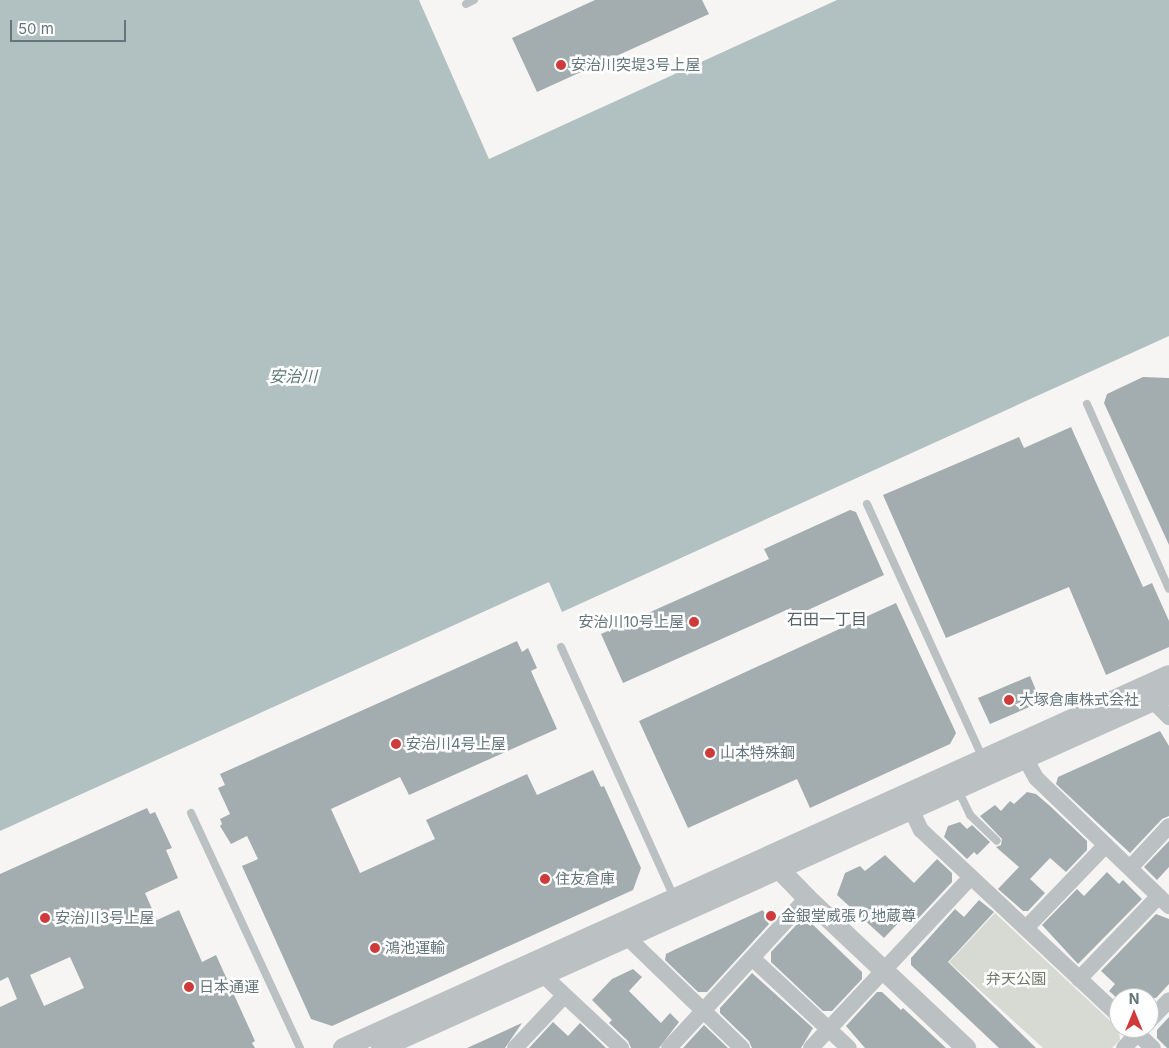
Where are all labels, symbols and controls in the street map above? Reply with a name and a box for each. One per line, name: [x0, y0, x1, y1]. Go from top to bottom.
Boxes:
scale bar: [12, 10, 129, 42]
text: 50 m: [18, 19, 54, 38]
place label: 安治川突堤3号上屋: [571, 56, 700, 74]
marker: 安治川突堤3号上屋: [555, 59, 567, 71]
water label: 安治川: [269, 366, 317, 386]
district label: 石田一丁目: [787, 609, 867, 629]
place label: 安治川10号上屋: [578, 613, 684, 631]
marker: 安治川10号上屋: [688, 616, 700, 628]
place label: 大塚倉庫株式会社: [1019, 691, 1139, 709]
marker: 大塚倉庫株式会社: [1003, 694, 1015, 706]
place label: 安治川4号上屋: [406, 735, 506, 753]
marker: 安治川4号上屋: [390, 738, 402, 750]
place label: 山本特殊鋼: [720, 744, 795, 762]
marker: 山本特殊鋼: [704, 747, 716, 759]
place label: 住友倉庫: [555, 870, 615, 888]
marker: 住友倉庫: [539, 873, 551, 885]
place label: 金銀堂威張り地蔵尊: [781, 907, 916, 925]
place label: 安治川3号上屋: [55, 909, 154, 927]
marker: 金銀堂威張り地蔵尊: [765, 910, 777, 922]
marker: 安治川3号上屋: [39, 912, 51, 924]
place label: 鴻池運輸: [385, 939, 445, 957]
marker: 鴻池運輸: [369, 942, 381, 954]
park label: 弁天公園: [986, 970, 1046, 988]
place label: 日本通運: [199, 978, 259, 996]
marker: 日本通運: [183, 981, 195, 993]
north arrow: [1109, 988, 1159, 1038]
text: N: [1129, 990, 1139, 1007]

